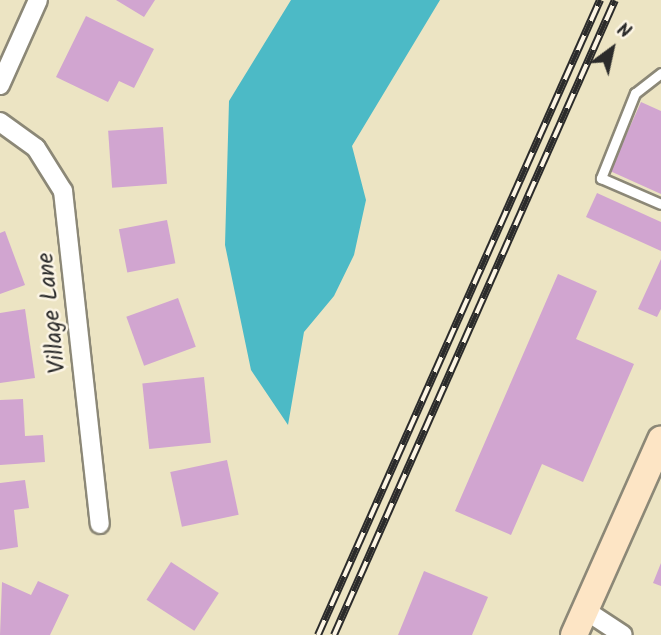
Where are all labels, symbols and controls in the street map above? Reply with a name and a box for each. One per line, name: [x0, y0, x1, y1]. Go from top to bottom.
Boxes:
north arrow: [577, 14, 647, 84]
text: N: [610, 16, 637, 47]
street label: Village Lane: [31, 251, 73, 375]

